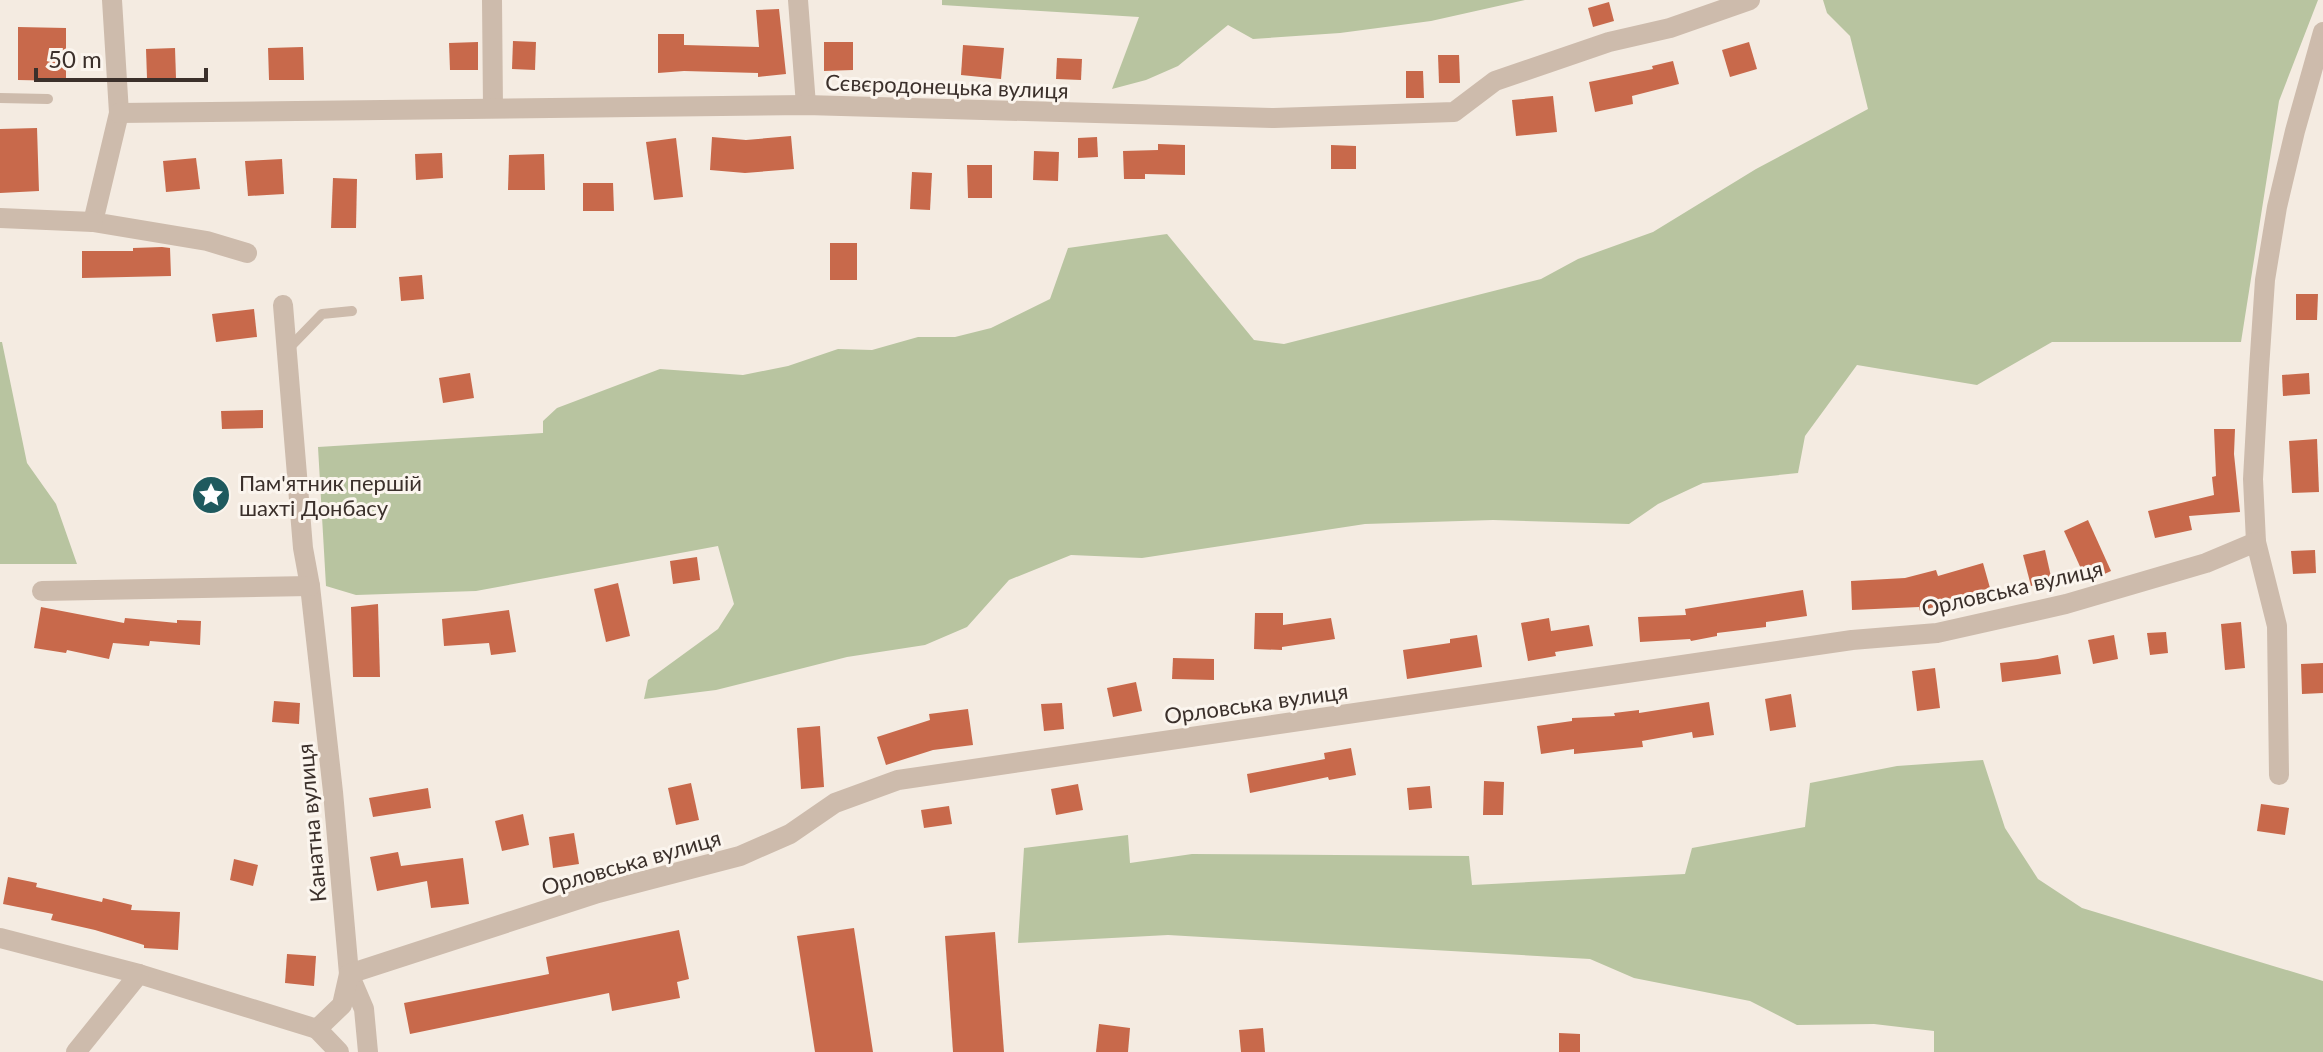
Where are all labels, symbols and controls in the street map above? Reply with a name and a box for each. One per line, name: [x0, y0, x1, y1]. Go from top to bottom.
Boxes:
scale bar: [36, 32, 206, 82]
text: 50 m: [48, 44, 102, 73]
street label: Сєвєродонецька вулиця: [825, 68, 1069, 104]
place label: Пам'ятник першій шахті Донбасу: [239, 469, 422, 521]
place icon: Пам'ятник першій шахті Донбасу: [190, 474, 232, 516]
street label: Орловська вулиця: [1919, 554, 2105, 622]
street label: Орловська вулиця: [1162, 677, 1350, 729]
street label: Канатна вулиця: [291, 742, 331, 904]
street label: Орловська вулиця: [538, 823, 724, 901]

